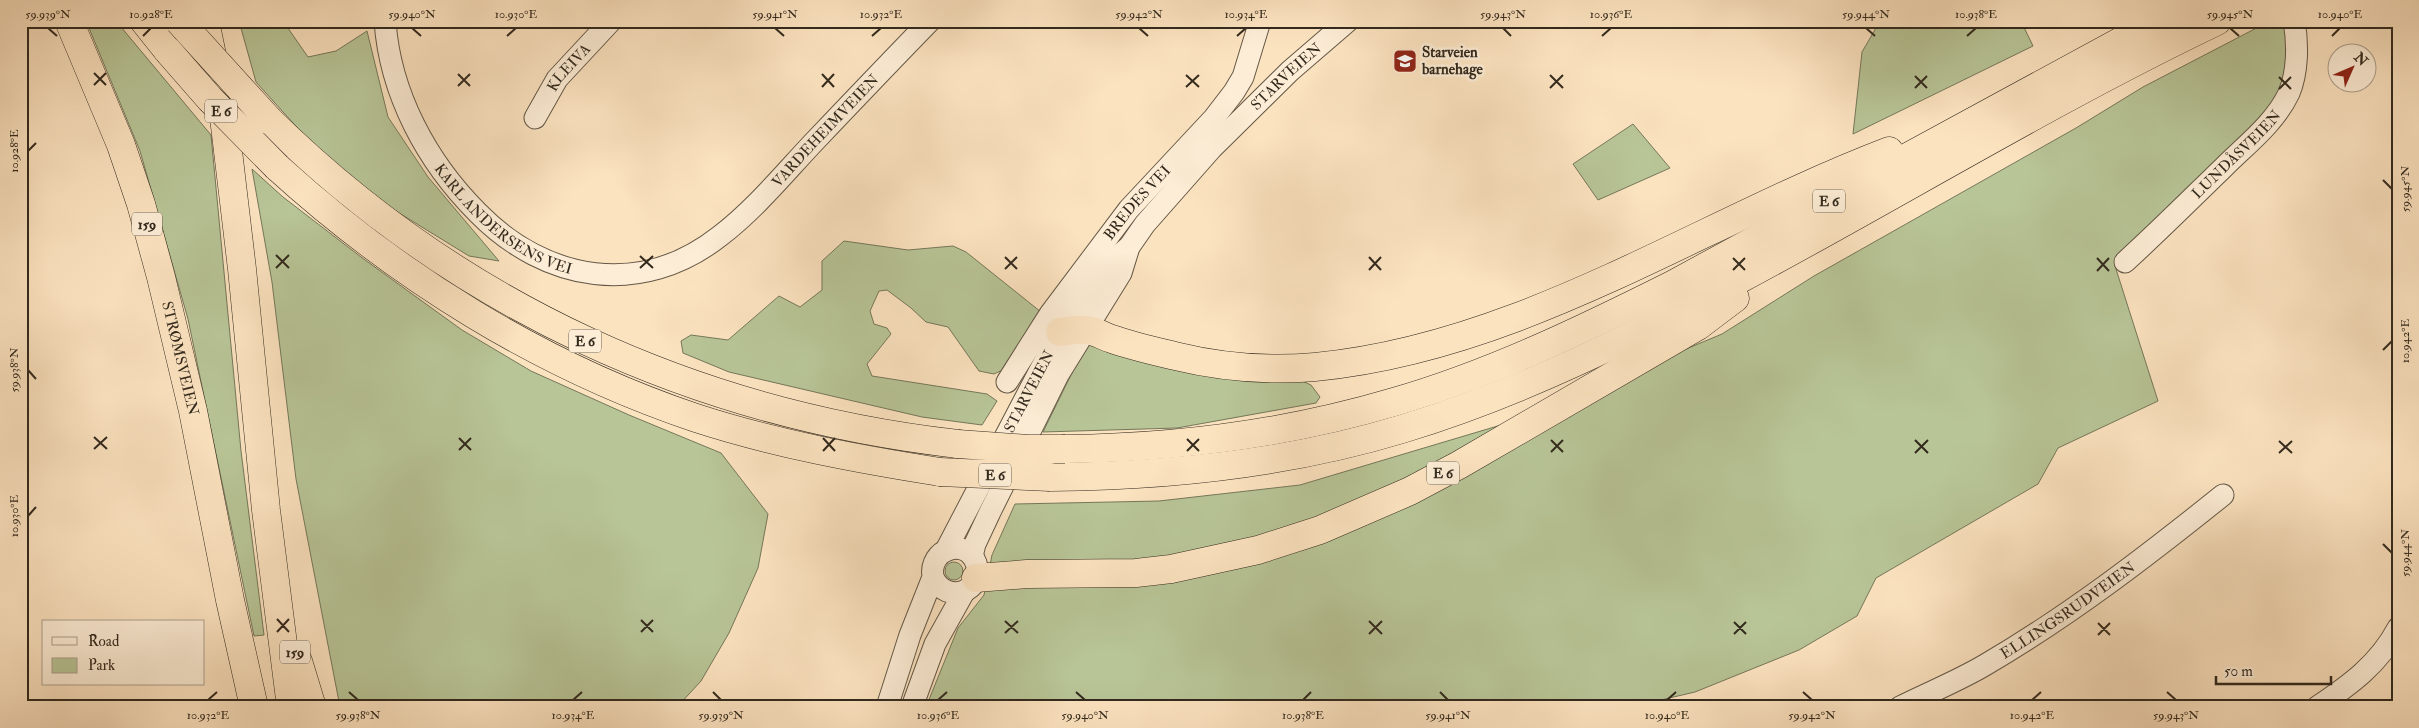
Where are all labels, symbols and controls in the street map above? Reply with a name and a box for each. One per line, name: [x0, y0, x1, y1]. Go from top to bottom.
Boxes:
text: 59.939°N: [25, 7, 71, 22]
text: 10.928°E: [129, 7, 173, 22]
text: 59.940°N: [388, 7, 436, 22]
text: 10.930°E: [495, 7, 538, 22]
text: 59.941°N: [752, 7, 798, 22]
text: 10.932°E: [860, 7, 903, 22]
text: 59.942°N: [1115, 7, 1163, 22]
text: 10.934°E: [1225, 7, 1268, 22]
text: 59.943°N: [1480, 7, 1526, 22]
text: 10.936°E: [1590, 7, 1633, 22]
text: 59.944°N: [1842, 7, 1890, 22]
text: 10.938°E: [1955, 7, 1997, 22]
text: 59.945°N: [2207, 7, 2254, 22]
text: 10.940°E: [2318, 7, 2363, 22]
street label: STARVEIEN: [1246, 38, 1326, 114]
street label: KLEIVA: [543, 39, 595, 95]
north arrow: [2326, 42, 2376, 92]
place label: Starveien barnehage: [1421, 43, 1484, 80]
school or university icon: Starveien barnehage: [1392, 48, 1418, 74]
text: N: [2350, 48, 2372, 70]
street label: VARDEHEIMVEIEN: [768, 70, 883, 191]
road number: E 6: [205, 100, 237, 122]
street label: LUNDÅSVEIEN: [2188, 106, 2286, 203]
text: 10.928°E: [7, 129, 22, 173]
street label: KARL ANDERSENS VEI: [430, 160, 574, 278]
street label: BREDES VEI: [1100, 161, 1175, 244]
text: 59.945°N: [2398, 165, 2413, 212]
road number: E 6: [1813, 190, 1845, 212]
road number: 159: [132, 212, 162, 235]
street label: STRØMSVEIEN: [158, 299, 203, 418]
text: 10.942°E: [2398, 319, 2413, 363]
road number: E 6: [569, 330, 601, 352]
street label: STARVEIEN: [1000, 346, 1059, 436]
text: 59.938°N: [7, 347, 22, 393]
road number: E 6: [1427, 462, 1459, 484]
road number: E 6: [979, 464, 1011, 486]
text: 10.930°E: [7, 494, 22, 537]
text: 59.944°N: [2398, 529, 2413, 577]
street label: ELLINGSRUDVEIEN: [1997, 557, 2139, 663]
legend: [42, 620, 205, 686]
text: Road: [88, 632, 120, 651]
road number: 159: [280, 640, 310, 664]
scale bar: [2216, 653, 2332, 685]
text: Park: [88, 656, 115, 675]
text: 50 m: [2224, 662, 2253, 681]
text: 10.932°E: [187, 708, 230, 723]
text: 59.938°N: [335, 708, 381, 723]
text: 10.934°E: [552, 708, 595, 723]
text: 59.939°N: [698, 708, 744, 723]
text: 10.936°E: [917, 708, 960, 723]
text: 59.940°N: [1061, 708, 1109, 723]
text: 10.938°E: [1282, 708, 1324, 723]
text: 59.941°N: [1425, 708, 1471, 723]
text: 10.940°E: [1645, 708, 1690, 723]
text: 59.942°N: [1788, 708, 1836, 723]
text: 10.942°E: [2010, 708, 2054, 723]
text: 59.943°N: [2153, 708, 2199, 723]

